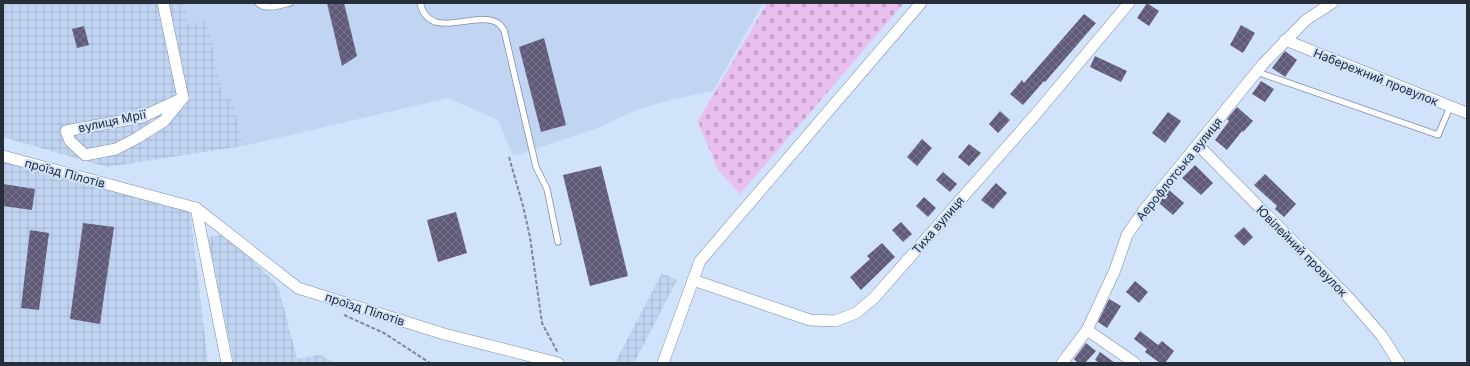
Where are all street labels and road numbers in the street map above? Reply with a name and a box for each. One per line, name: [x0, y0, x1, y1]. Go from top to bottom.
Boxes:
street label: Набережний провулок: [1311, 45, 1441, 109]
street label: вулиця Мрії: [77, 106, 148, 135]
street label: Аерофлотська вулиця: [1133, 114, 1225, 224]
street label: проїзд Пілотів: [23, 155, 107, 191]
street label: Тиха вулиця: [909, 193, 967, 257]
street label: Ювілейний провулок: [1253, 202, 1351, 300]
street label: проїзд Пілотів: [323, 289, 407, 329]

